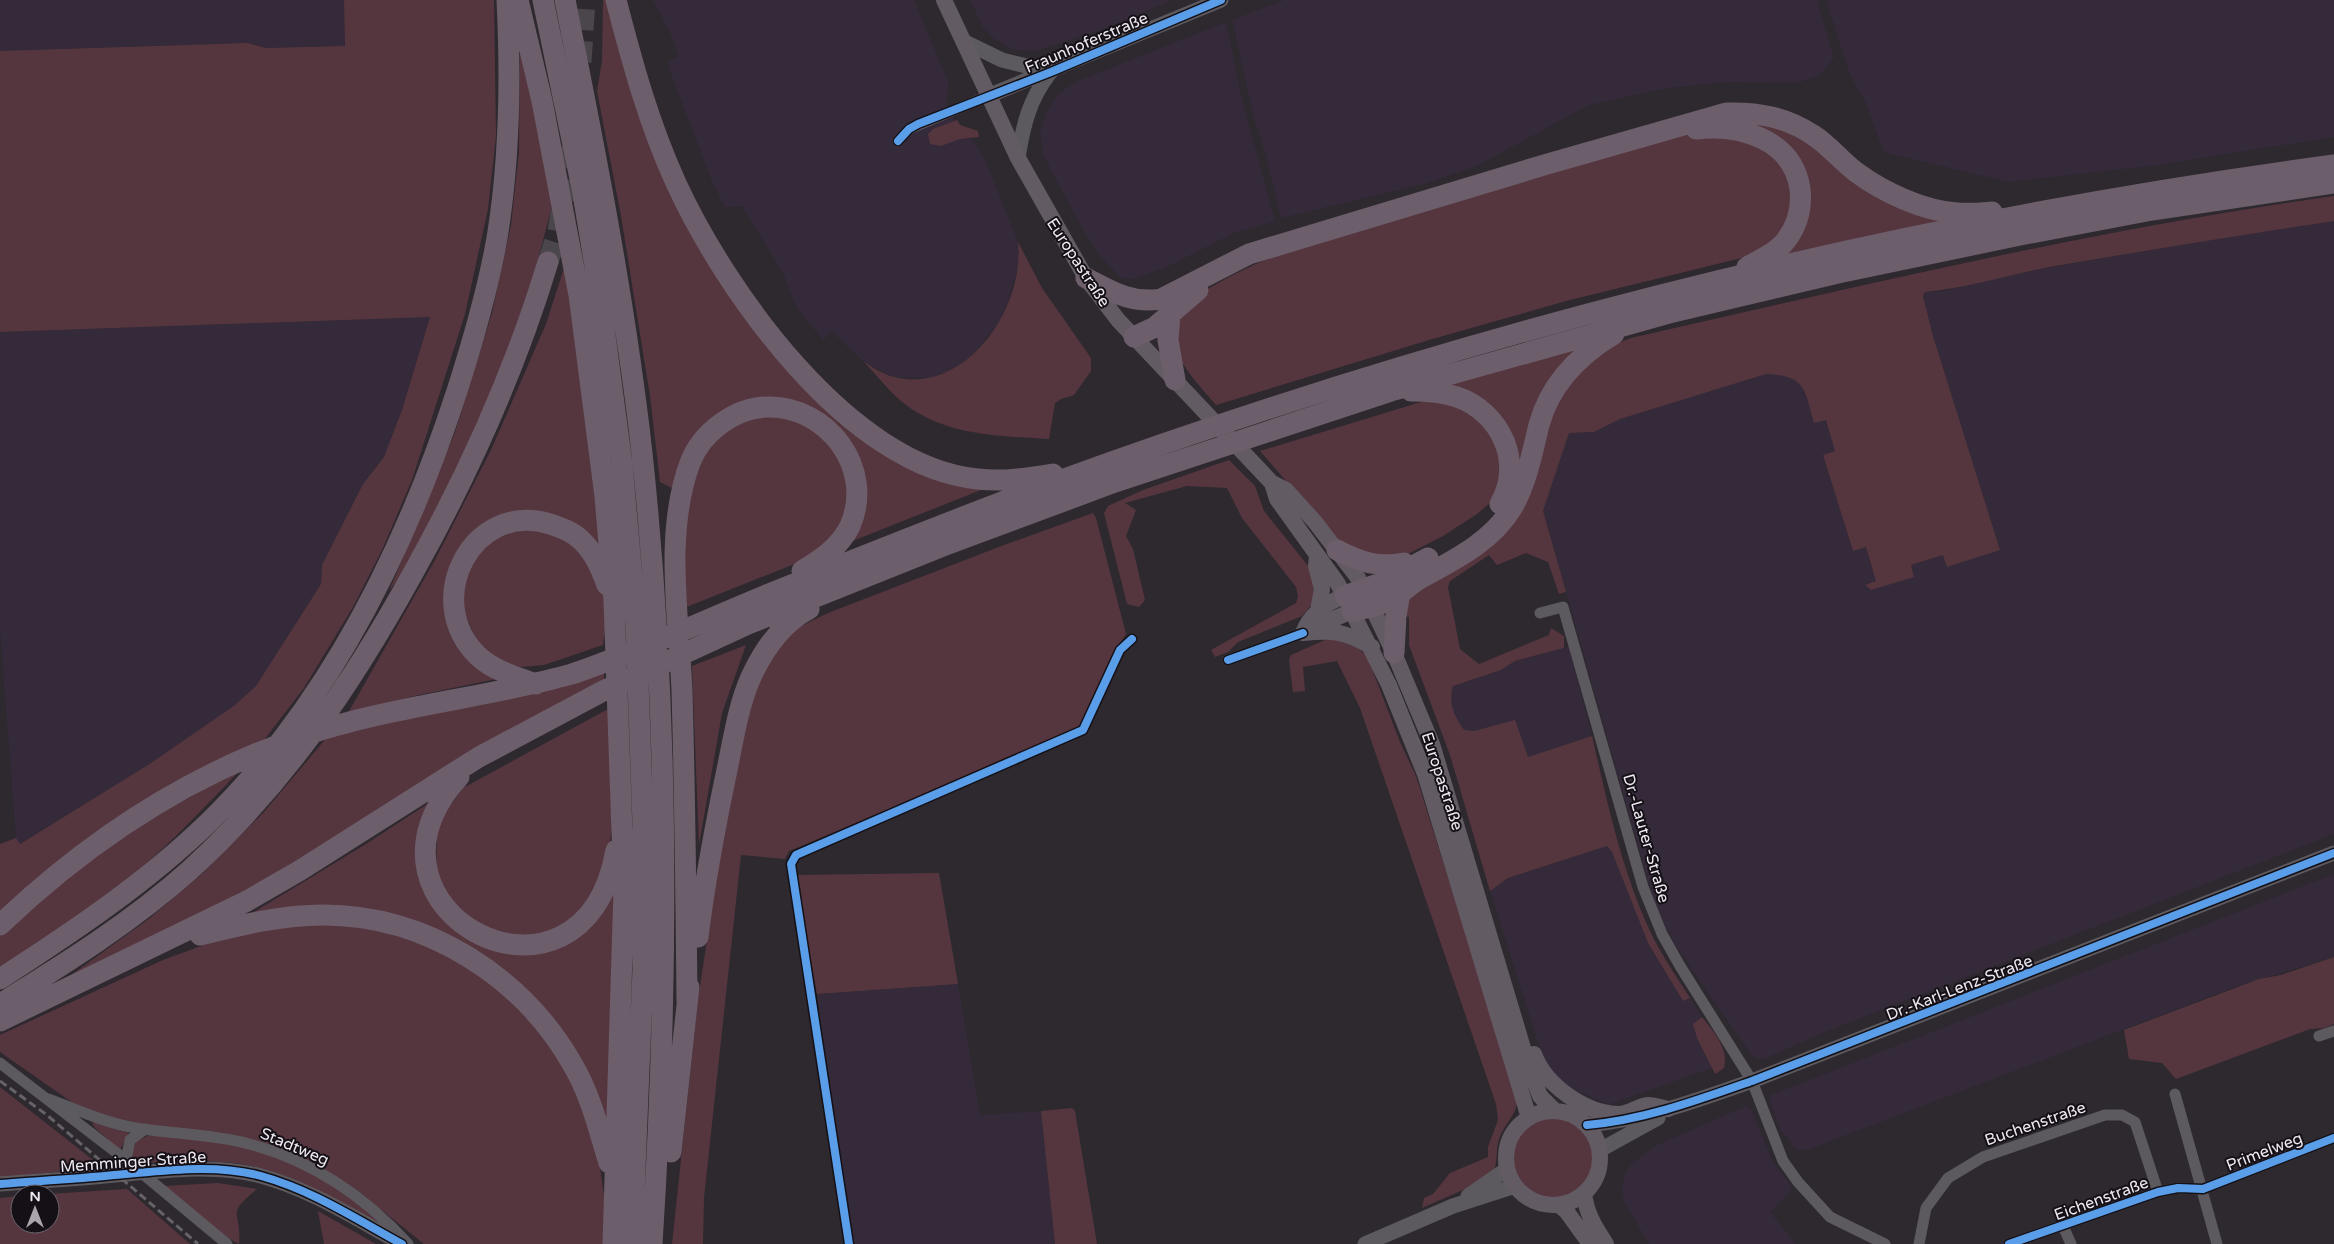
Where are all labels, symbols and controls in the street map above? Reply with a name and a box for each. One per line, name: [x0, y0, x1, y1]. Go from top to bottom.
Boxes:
street label: Fraunhoferstraße: [1022, 8, 1151, 78]
street label: Europastraße: [1042, 214, 1114, 311]
street label: Europastraße: [1417, 730, 1467, 833]
street label: Dr.-Lauter-Straße: [1618, 772, 1674, 905]
street label: Dr.-Karl-Lenz-Straße: [1883, 951, 2035, 1025]
street label: Buchenstraße: [1982, 1097, 2088, 1151]
street label: Stadtweg: [257, 1124, 332, 1170]
street label: Primelweg: [2223, 1128, 2305, 1176]
street label: Memminger Straße: [59, 1147, 207, 1177]
street label: Eichenstraße: [2051, 1173, 2151, 1225]
north arrow: [10, 1184, 60, 1234]
text: N: [29, 1188, 41, 1205]

